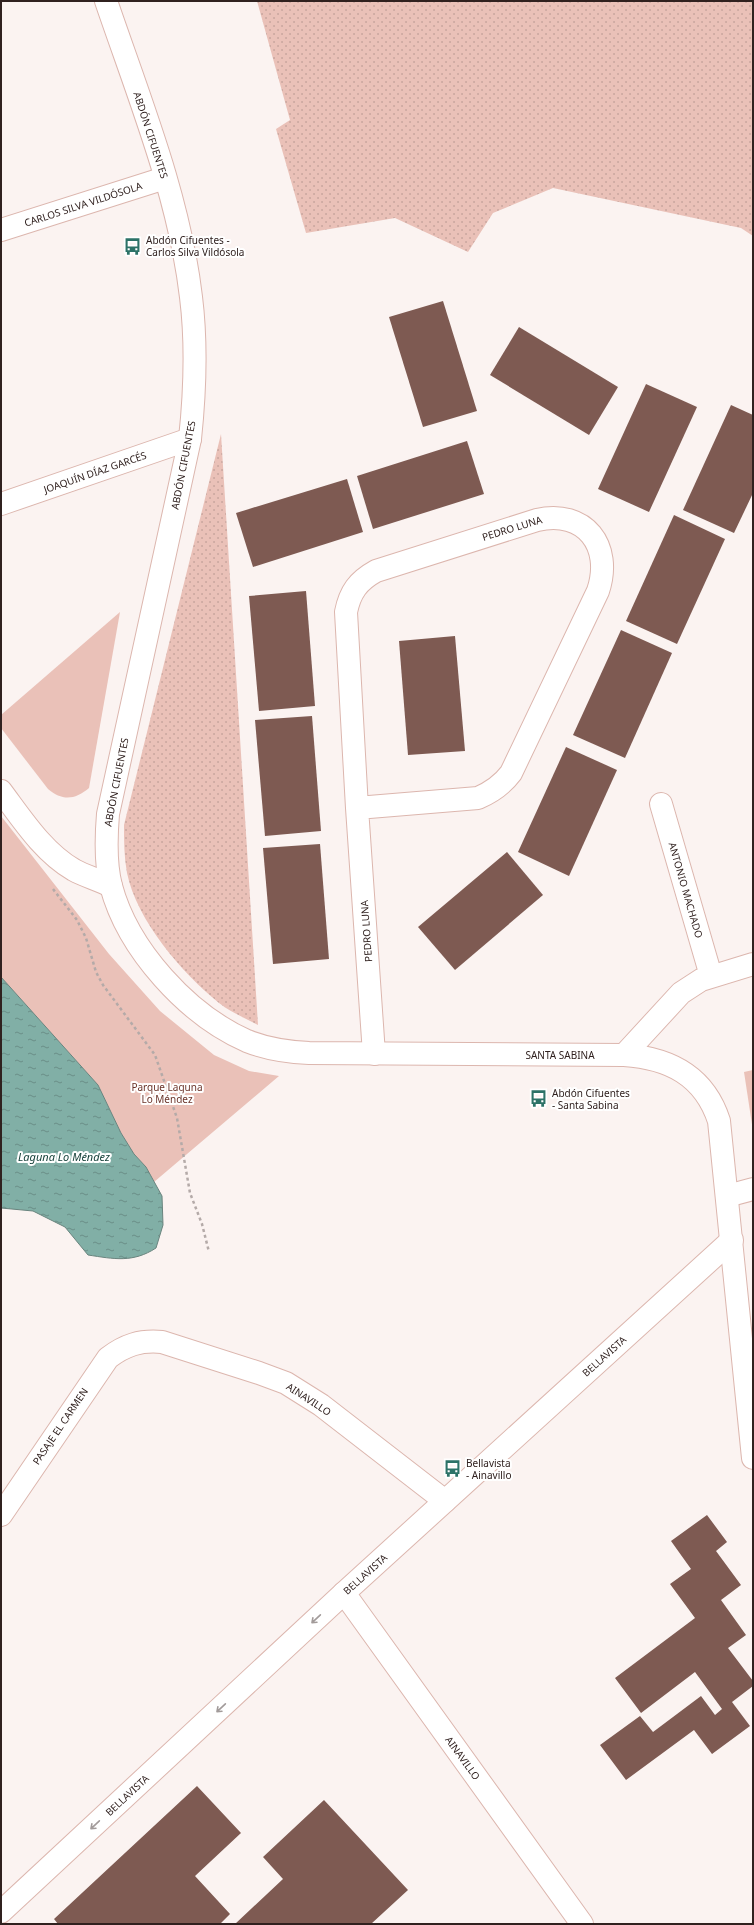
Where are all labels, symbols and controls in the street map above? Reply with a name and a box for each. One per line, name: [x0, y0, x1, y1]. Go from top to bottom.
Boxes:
street label: ABDÓN CIFUENTES: [130, 90, 172, 181]
street label: CARLOS SILVA VILDÓSOLA: [22, 178, 144, 230]
place label: Abdón Cifuentes - Carlos Silva Vildósola: [146, 233, 244, 259]
bus stop icon: Abdón Cifuentes - Carlos Silva Vildósola: [123, 236, 143, 256]
street label: ABDÓN CIFUENTES: [168, 419, 199, 511]
street label: JOAQUÍN DÍAZ GARCÉS: [41, 448, 149, 497]
street label: PEDRO LUNA: [480, 512, 544, 544]
street label: ABDÓN CIFUENTES: [101, 736, 132, 828]
street label: ANTONIO MACHADO: [666, 840, 706, 940]
street label: PEDRO LUNA: [357, 899, 375, 962]
street label: SANTA SABINA: [525, 1048, 595, 1062]
park label: Parque Laguna Lo Méndez: [131, 1080, 203, 1106]
place label: Abdón Cifuentes - Santa Sabina: [552, 1086, 630, 1112]
bus stop icon: Abdón Cifuentes - Santa Sabina: [529, 1089, 549, 1109]
water label: Laguna Lo Méndez: [18, 1149, 110, 1164]
street label: BELLAVISTA: [579, 1332, 629, 1379]
street label: AINAVILLO: [284, 1379, 334, 1419]
street label: PASAJE EL CARMEN: [29, 1385, 91, 1467]
place label: Bellavista - Ainavillo: [466, 1456, 511, 1482]
bus stop icon: Bellavista - Ainavillo: [443, 1459, 463, 1479]
street label: BELLAVISTA: [340, 1550, 390, 1597]
one-way arrow: [311, 1614, 321, 1624]
one-way arrow: [215, 1703, 226, 1712]
street label: AINAVILLO: [442, 1733, 484, 1783]
street label: BELLAVISTA: [102, 1771, 152, 1819]
one-way arrow: [89, 1820, 100, 1829]

